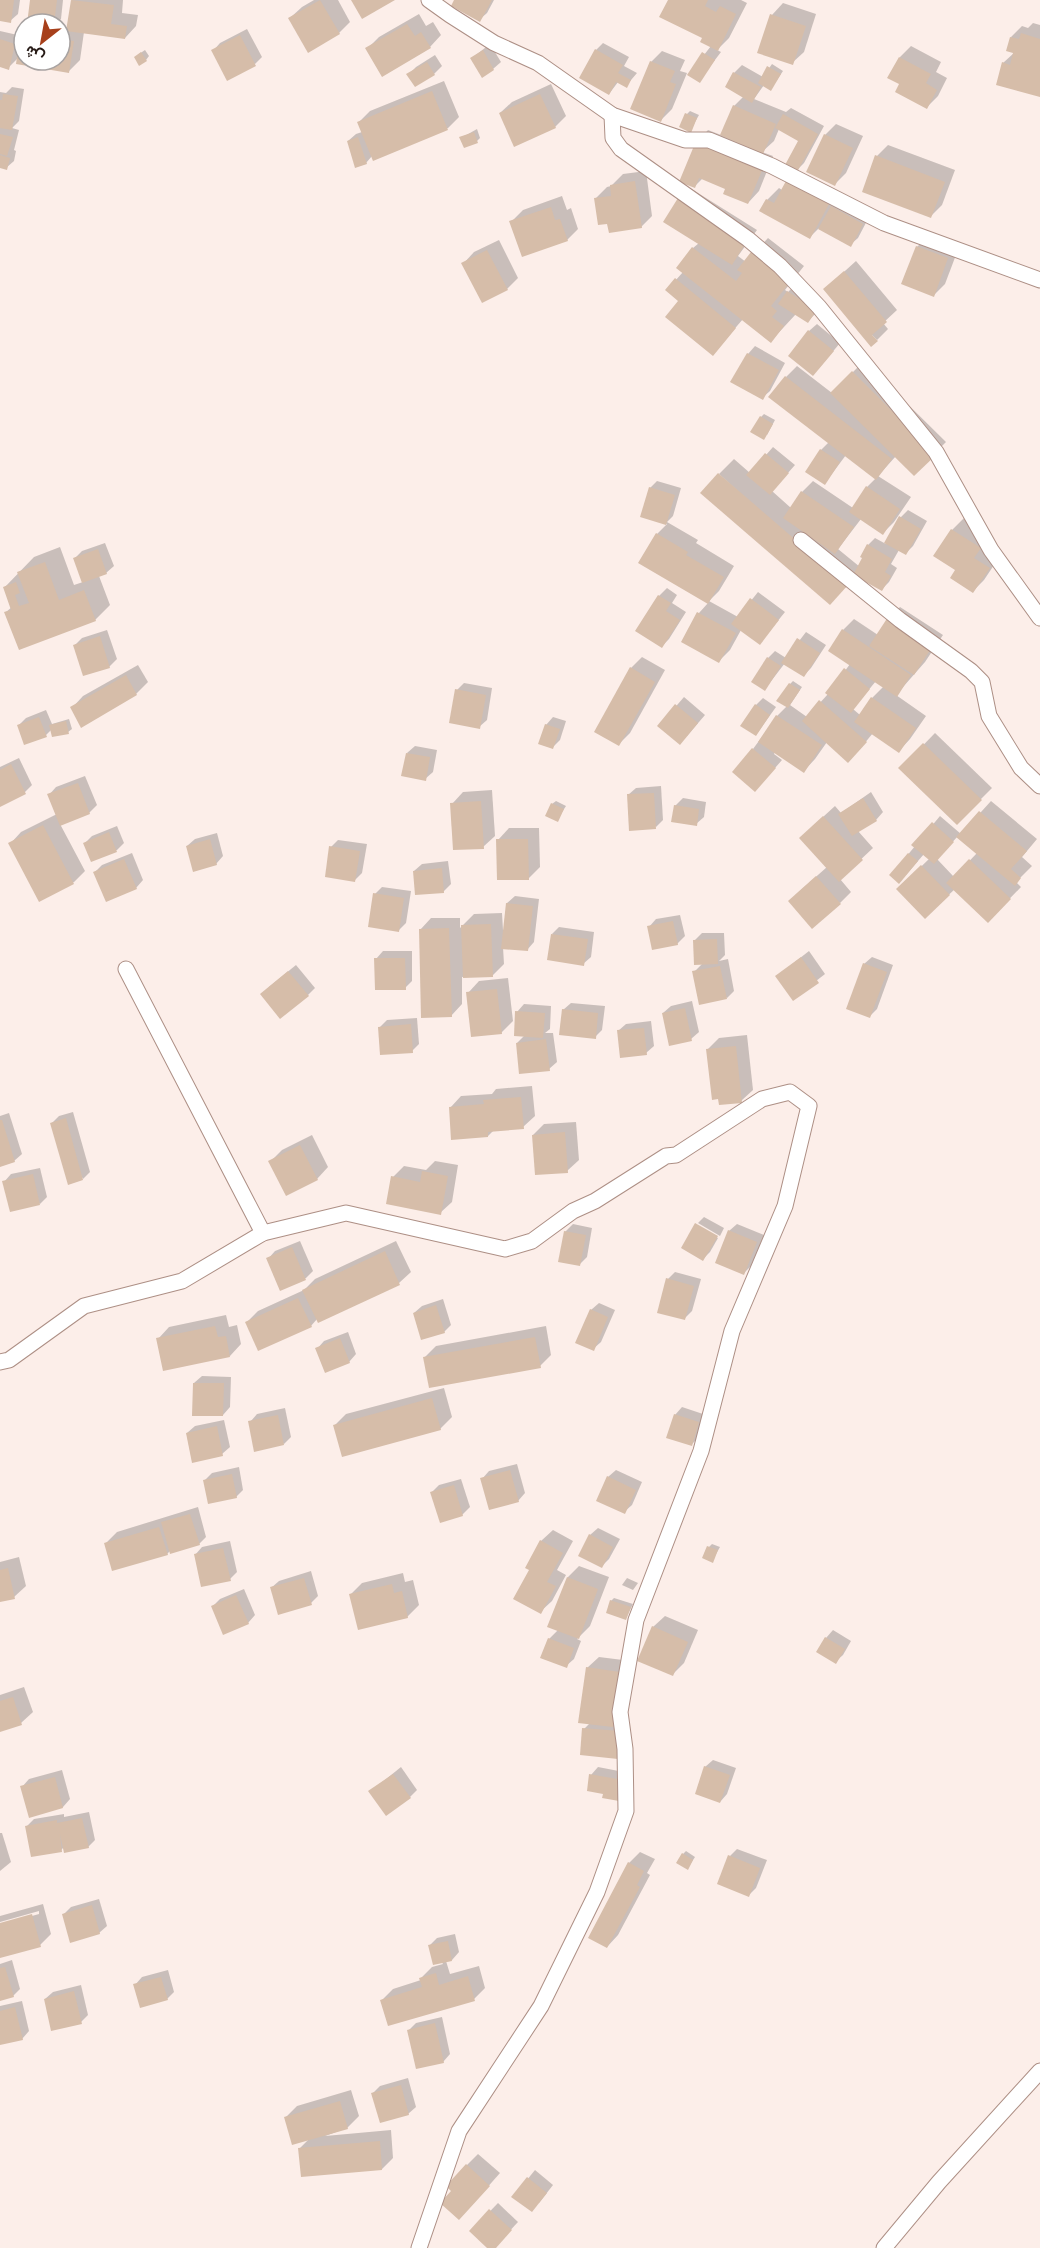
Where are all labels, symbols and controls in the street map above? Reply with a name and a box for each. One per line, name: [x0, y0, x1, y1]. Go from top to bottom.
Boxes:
north arrow: [12, 12, 72, 72]
text: ش: [21, 40, 48, 68]

